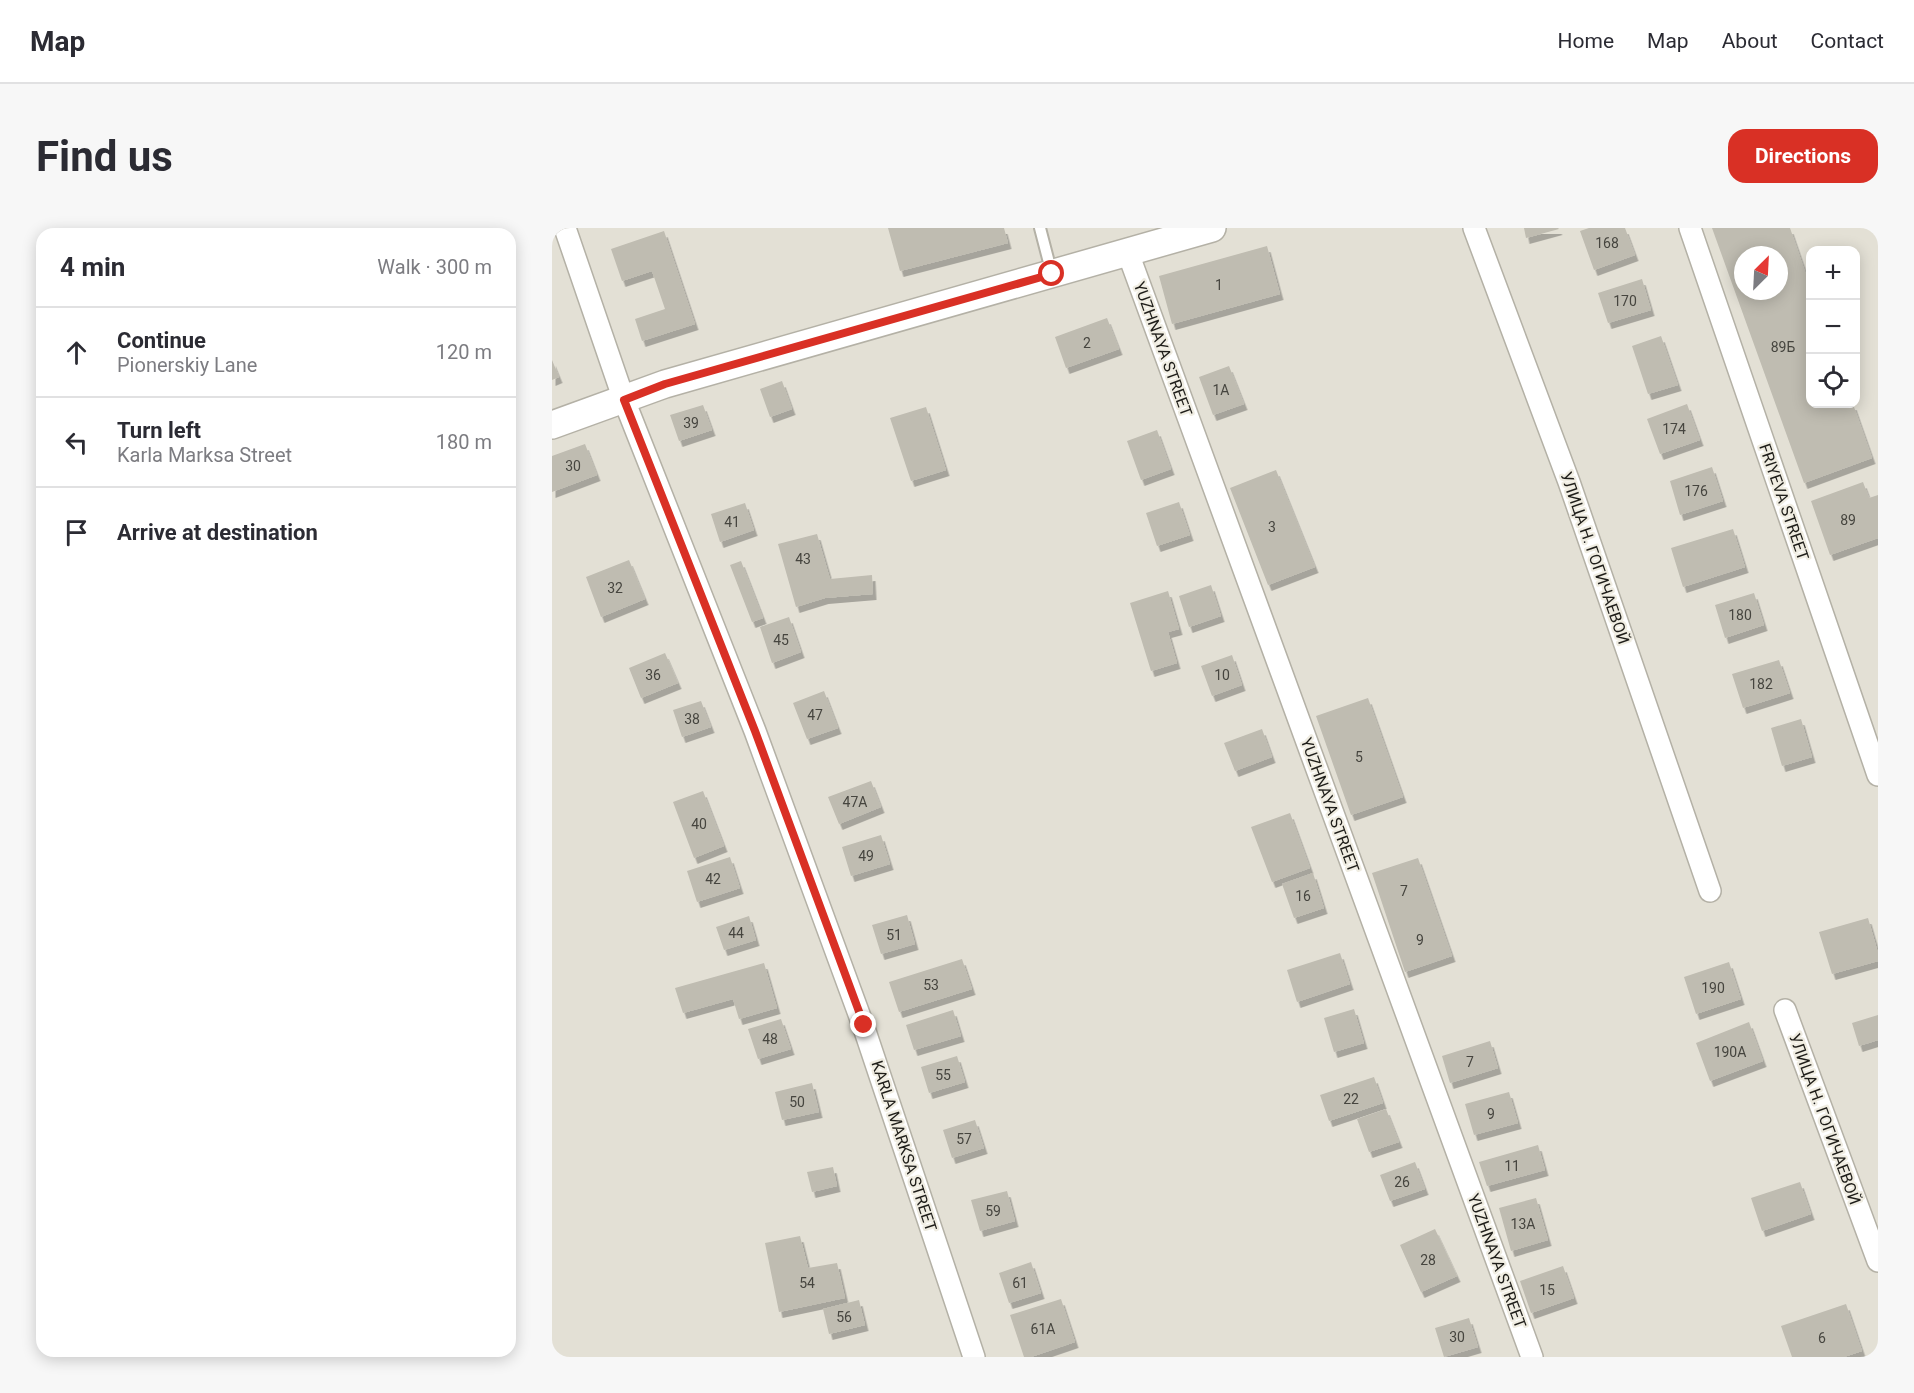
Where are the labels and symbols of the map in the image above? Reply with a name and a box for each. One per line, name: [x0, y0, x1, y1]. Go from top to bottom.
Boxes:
house number: 168: [1595, 235, 1619, 251]
north arrow: [1734, 246, 1788, 300]
route start: [1038, 260, 1064, 286]
house number: 1: [1215, 277, 1223, 293]
street label: YUZHNAYA STREET: [1130, 279, 1196, 419]
house number: 170: [1613, 293, 1637, 309]
house number: 2: [1083, 335, 1091, 351]
house number: 89Б: [1771, 339, 1795, 355]
house number: 1А: [1212, 382, 1230, 398]
house number: 39: [683, 415, 699, 431]
house number: 174: [1662, 421, 1686, 437]
street label: FRIYEVA STREET: [1755, 441, 1813, 563]
house number: 30: [565, 458, 581, 474]
street label: УЛИЦА Н. ГОГИЧАЕВОЙ: [1557, 469, 1633, 647]
house number: 176: [1684, 483, 1708, 499]
house number: 89: [1840, 512, 1856, 528]
house number: 41: [724, 514, 740, 530]
house number: 3: [1268, 519, 1276, 535]
house number: 43: [795, 551, 811, 567]
house number: 32: [607, 580, 623, 596]
house number: 180: [1728, 607, 1752, 623]
house number: 45: [773, 632, 789, 648]
house number: 36: [645, 667, 661, 683]
house number: 10: [1214, 667, 1230, 683]
house number: 182: [1749, 676, 1773, 692]
house number: 47: [807, 707, 823, 723]
house number: 38: [684, 711, 700, 727]
street label: YUZHNAYA STREET: [1297, 735, 1363, 875]
house number: 5: [1355, 749, 1363, 765]
house number: 47А: [843, 794, 867, 810]
house number: 40: [691, 816, 707, 832]
house number: 49: [858, 848, 874, 864]
house number: 42: [705, 871, 721, 887]
house number: 7: [1400, 883, 1408, 899]
house number: 16: [1295, 888, 1311, 904]
house number: 44: [728, 925, 744, 941]
house number: 51: [886, 927, 902, 943]
house number: 9: [1416, 932, 1424, 948]
house number: 53: [923, 977, 939, 993]
house number: 190: [1701, 980, 1725, 996]
route end: [850, 1011, 876, 1037]
house number: 48: [762, 1031, 778, 1047]
street label: УЛИЦА Н. ГОГИЧАЕВОЙ: [1785, 1031, 1865, 1207]
house number: 190А: [1714, 1044, 1746, 1060]
house number: 7: [1466, 1054, 1474, 1070]
street label: KARLA MARKSA STREET: [867, 1058, 941, 1234]
house number: 55: [935, 1067, 951, 1083]
house number: 22: [1343, 1091, 1359, 1107]
house number: 50: [789, 1094, 805, 1110]
house number: 9: [1487, 1106, 1495, 1122]
house number: 57: [956, 1131, 972, 1147]
house number: 11: [1504, 1158, 1520, 1174]
house number: 26: [1394, 1174, 1410, 1190]
street label: YUZHNAYA STREET: [1464, 1191, 1530, 1331]
house number: 59: [985, 1203, 1001, 1219]
house number: 13А: [1511, 1216, 1535, 1232]
house number: 28: [1420, 1252, 1436, 1268]
house number: 54: [799, 1275, 815, 1291]
house number: 61: [1012, 1275, 1028, 1291]
house number: 15: [1539, 1282, 1555, 1298]
house number: 56: [836, 1309, 852, 1325]
house number: 61А: [1031, 1321, 1055, 1337]
house number: 30: [1449, 1329, 1465, 1345]
house number: 6: [1818, 1330, 1826, 1346]

